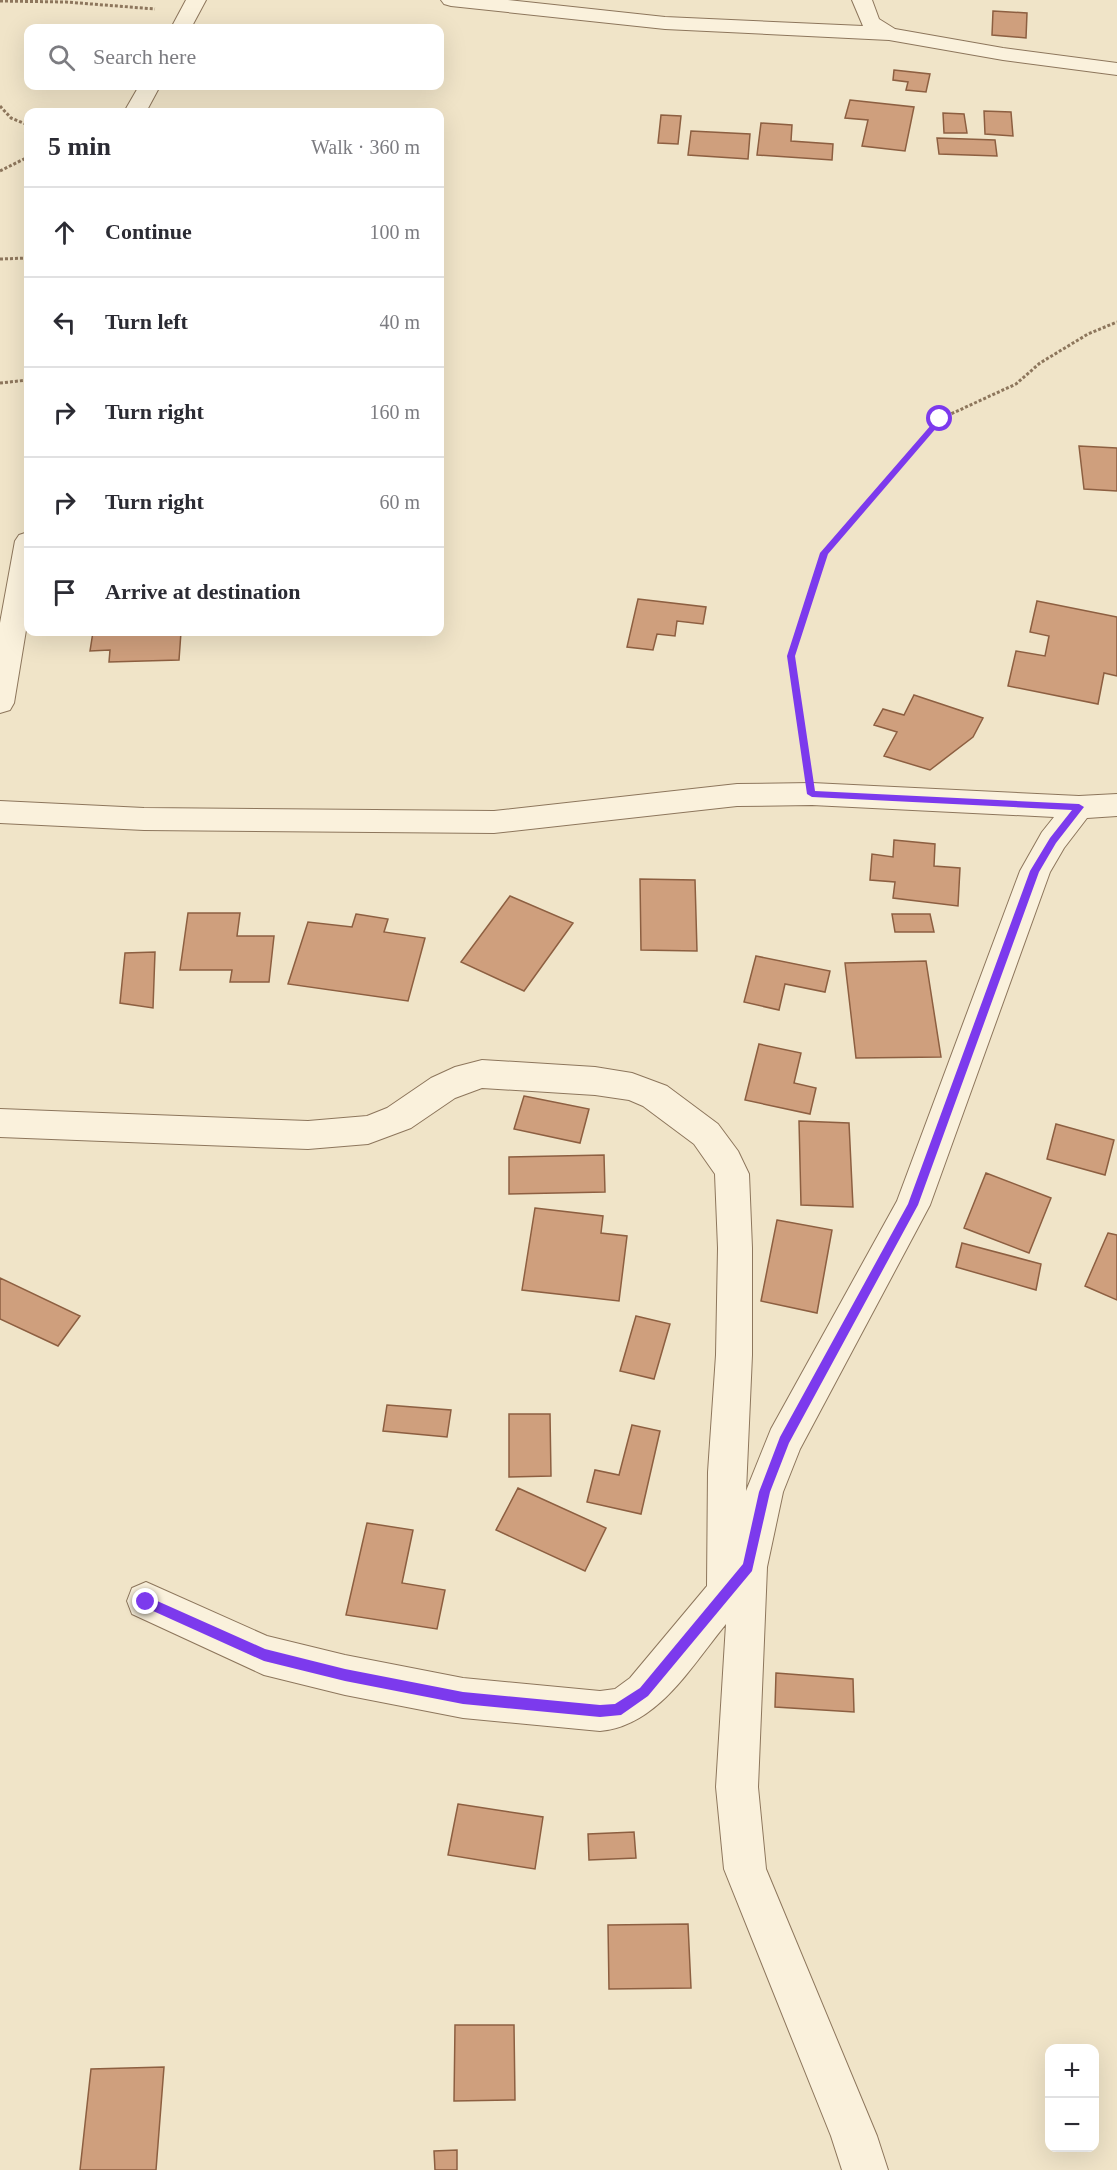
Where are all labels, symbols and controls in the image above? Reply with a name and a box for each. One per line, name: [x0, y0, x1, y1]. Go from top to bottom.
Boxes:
search box: [24, 24, 444, 90]
icon: search: [45, 41, 78, 74]
text: Search here: [93, 44, 196, 69]
text: 5 min: [48, 132, 111, 161]
text: Walk · 360 m: [311, 136, 420, 158]
icon: ahead: [48, 216, 81, 249]
text: Continue: [105, 219, 192, 244]
text: 100 m: [369, 221, 420, 243]
icon: left: [48, 306, 81, 339]
text: Turn left: [105, 309, 188, 334]
text: 40 m: [379, 311, 420, 333]
icon: right: [48, 396, 81, 429]
text: Turn right: [105, 399, 204, 424]
text: 160 m: [369, 401, 420, 423]
route start: [926, 405, 952, 431]
icon: right: [48, 486, 81, 519]
text: Turn right: [105, 489, 204, 514]
text: 60 m: [379, 491, 420, 513]
icon: arrive: [48, 576, 81, 609]
text: Arrive at destination: [105, 579, 301, 604]
route end: [132, 1588, 158, 1614]
map controls: [1045, 2044, 1099, 2152]
button: +: [1045, 2044, 1099, 2098]
button: −: [1045, 2098, 1099, 2152]

